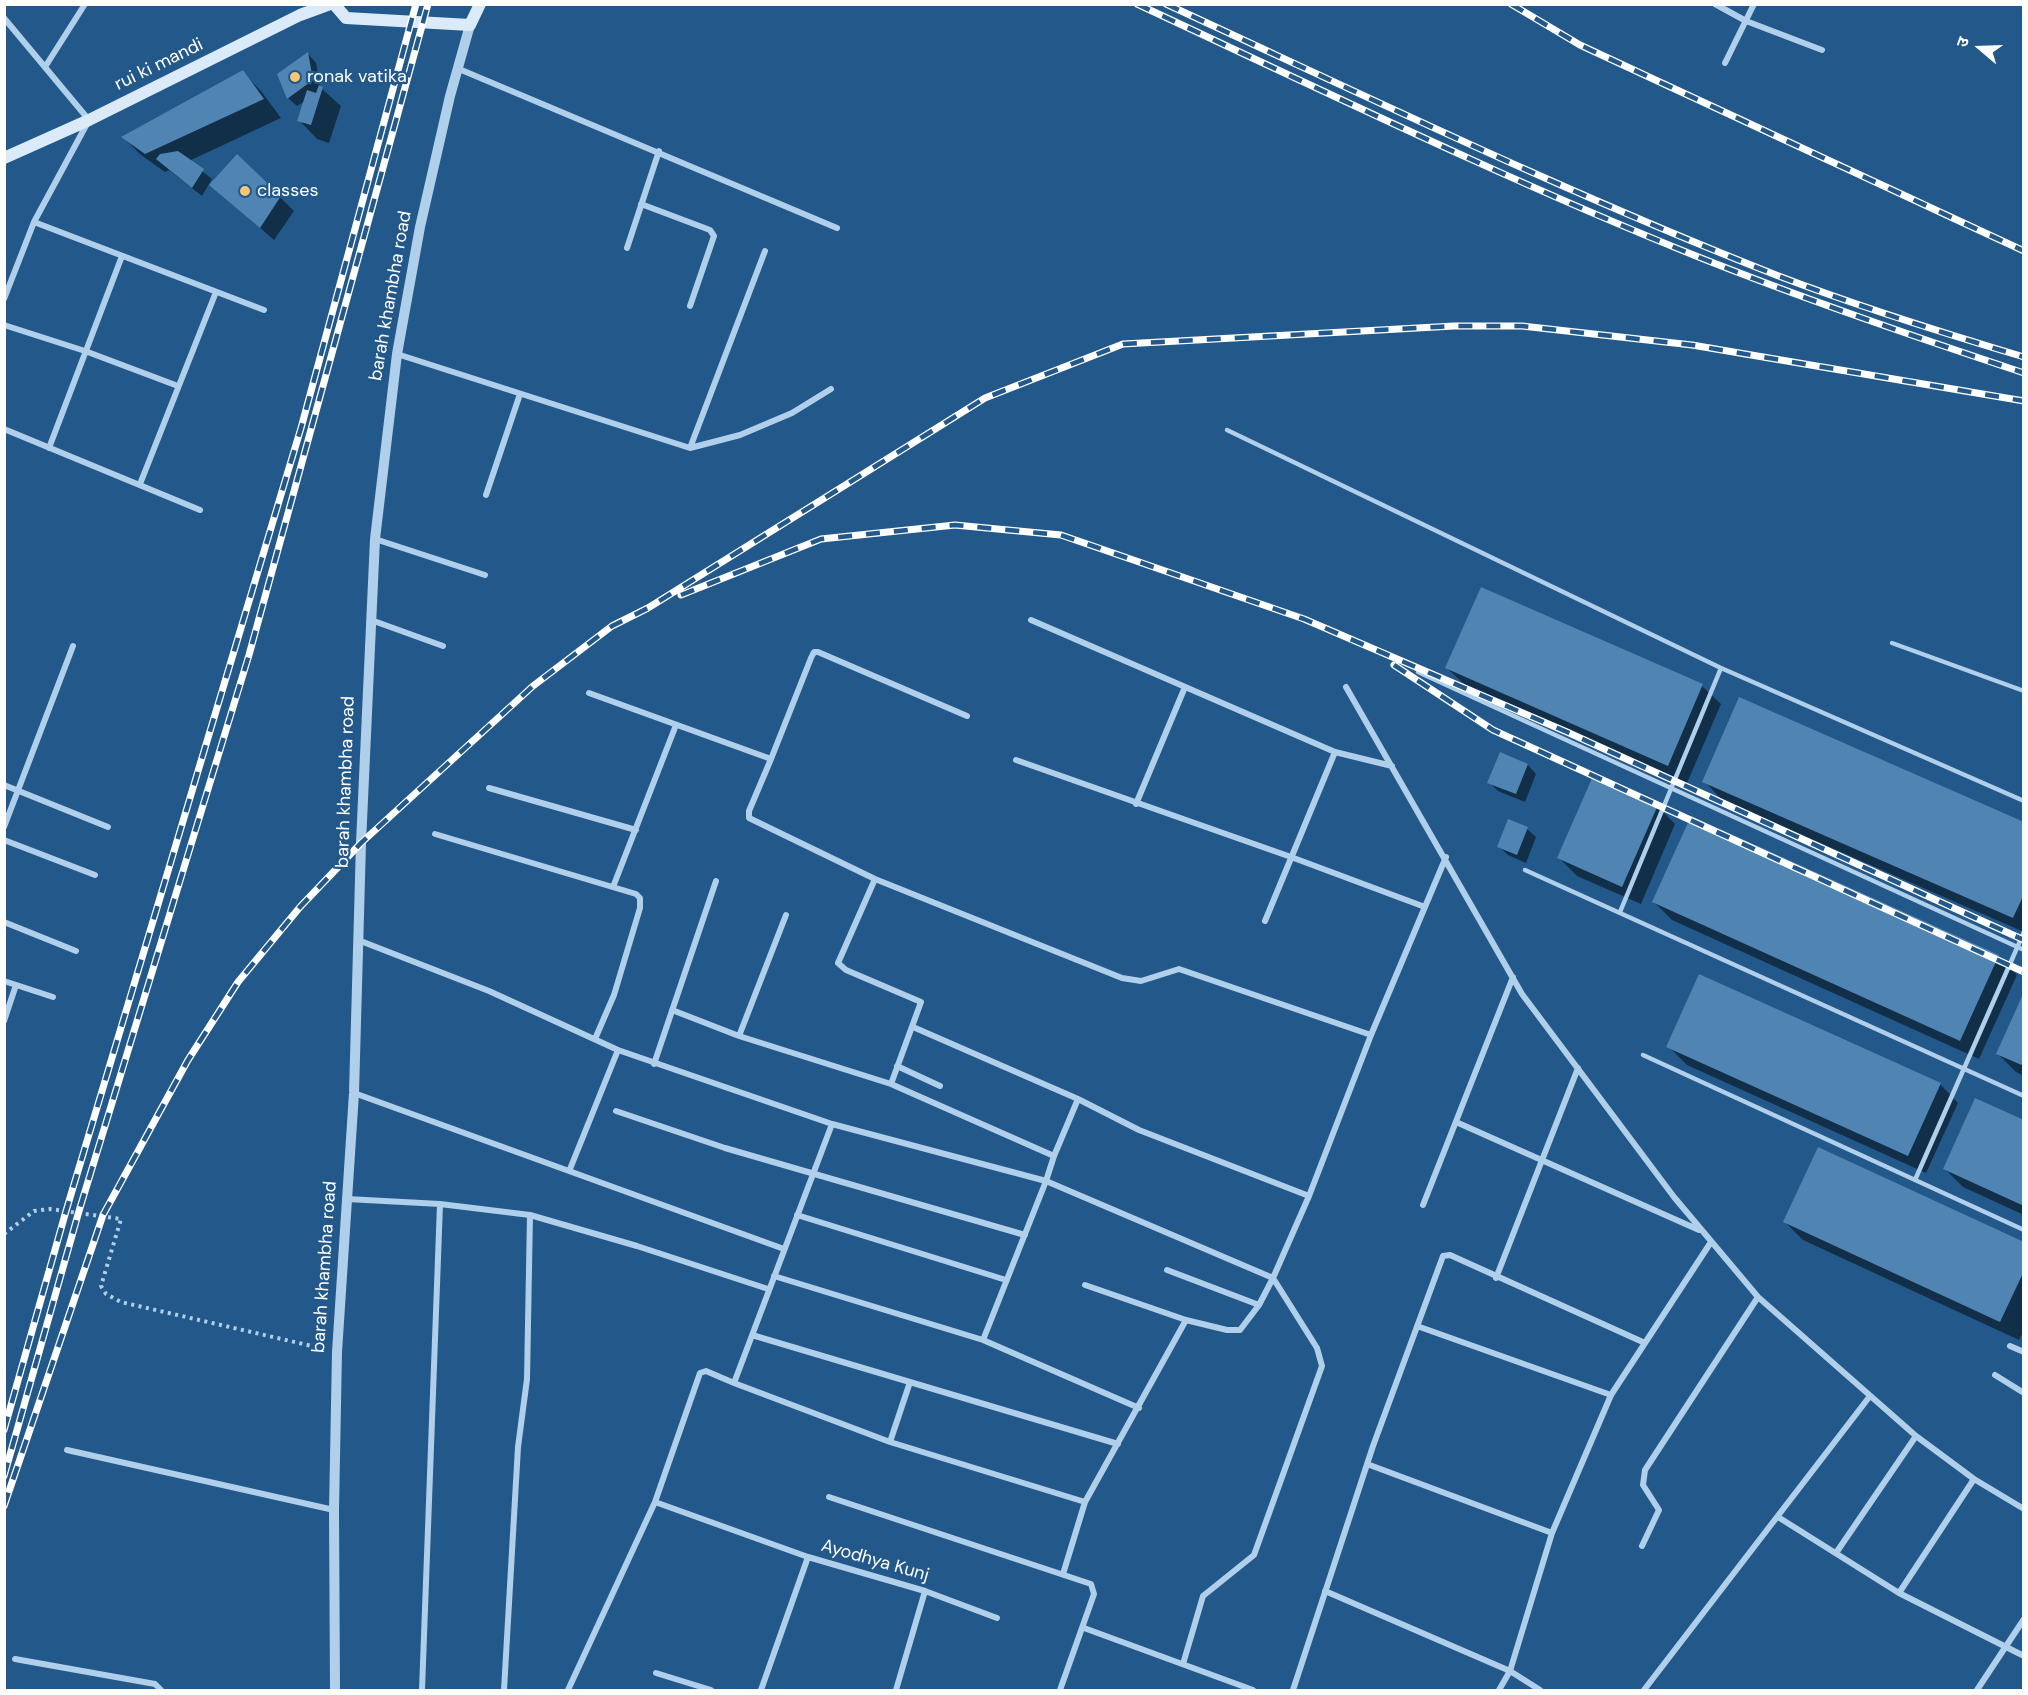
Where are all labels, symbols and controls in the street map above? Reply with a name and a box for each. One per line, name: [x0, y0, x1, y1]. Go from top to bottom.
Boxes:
north arrow: [1950, 18, 2010, 78]
street label: rui ki mandi: [111, 34, 207, 96]
text: उ: [1951, 34, 1974, 50]
place label: ronak vatika: [307, 66, 407, 88]
marker: ronak vatika: [288, 70, 302, 84]
place label: classes: [257, 180, 318, 202]
marker: classes: [238, 184, 252, 198]
street label: barah khambha road: [365, 209, 417, 383]
street label: barah khambha road: [332, 696, 360, 868]
street label: barah khambha road: [308, 1180, 342, 1354]
street label: Ayodhya Kunj: [819, 1535, 931, 1587]

